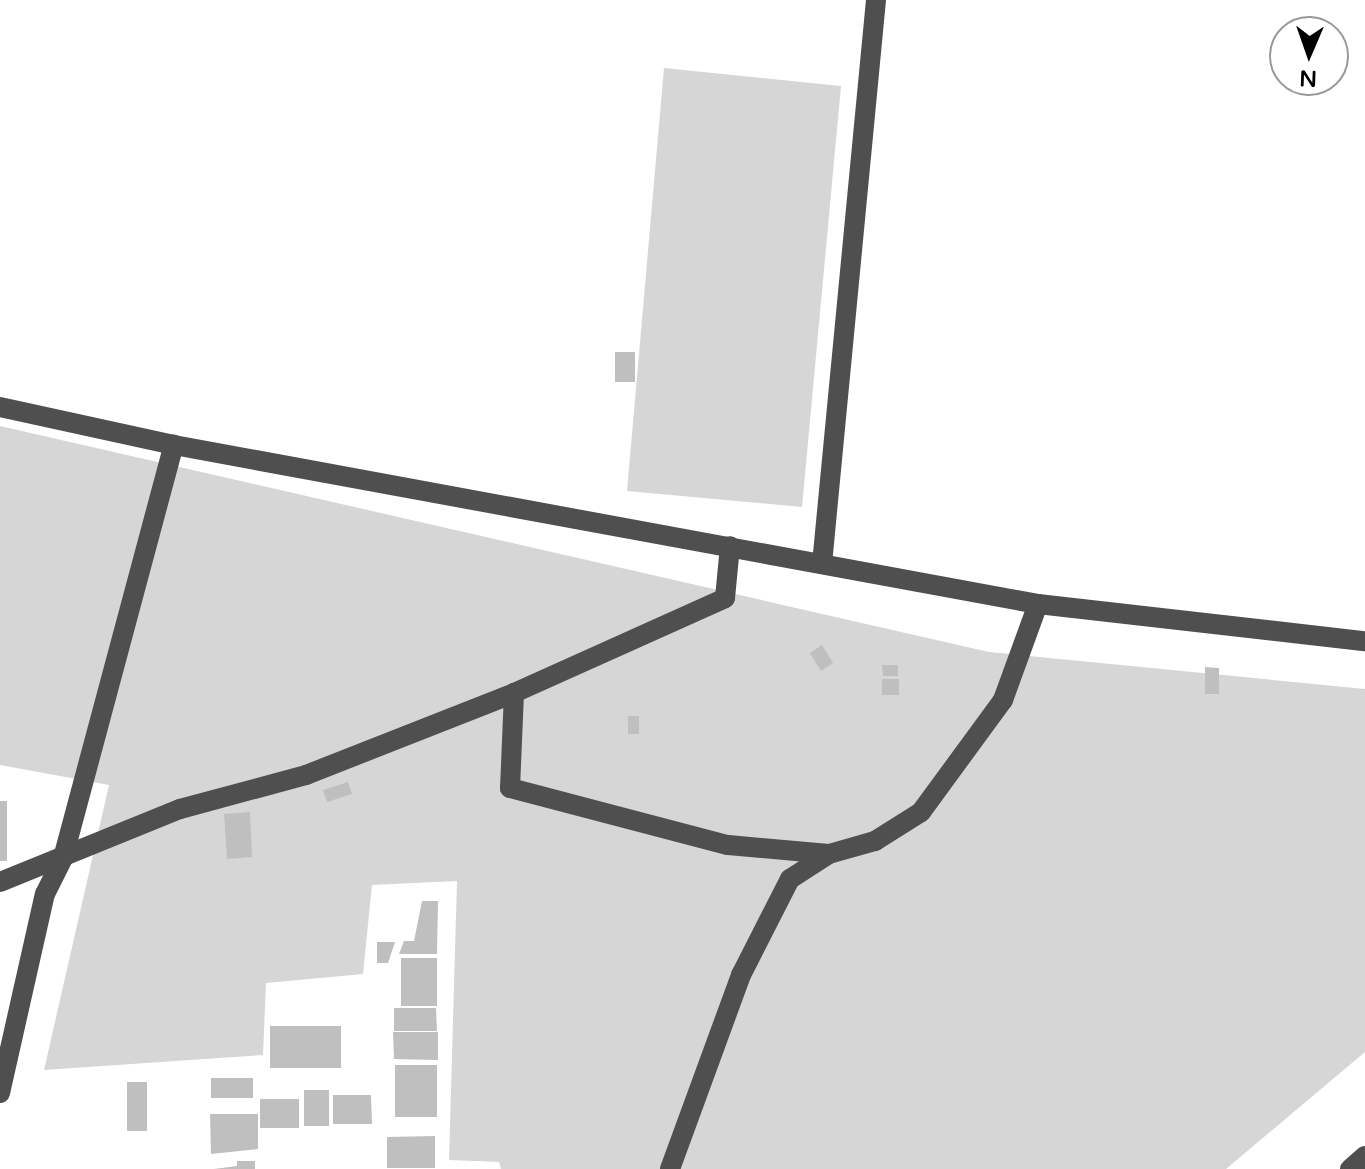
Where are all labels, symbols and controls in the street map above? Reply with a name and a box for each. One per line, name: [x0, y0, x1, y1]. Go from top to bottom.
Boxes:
north arrow: [1269, 16, 1349, 96]
text: N: [1299, 65, 1318, 91]

